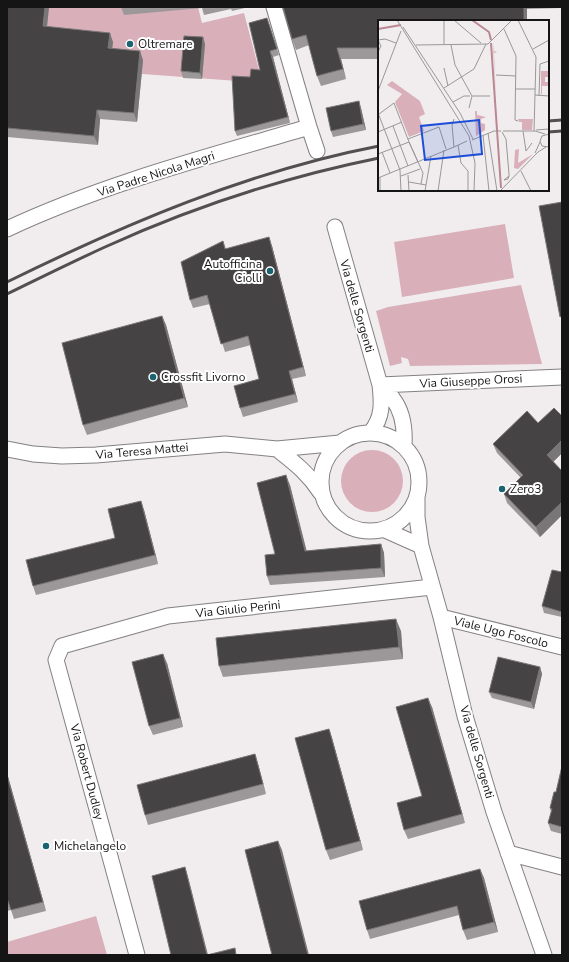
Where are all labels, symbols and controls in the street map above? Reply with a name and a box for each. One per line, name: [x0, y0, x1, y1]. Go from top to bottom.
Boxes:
inset map: [378, 20, 549, 191]
place label: Oltremare: [138, 36, 193, 52]
marker: Oltremare: [125, 39, 135, 49]
street label: Via Padre Nicola Magri: [94, 147, 217, 201]
place label: Autofficina Ciolli: [204, 256, 262, 286]
street label: Via delle Sorgenti: [336, 257, 378, 354]
marker: Autofficina Ciolli: [265, 266, 275, 276]
place label: Crossfit Livorno: [161, 369, 246, 385]
street label: Via Giuseppe Orosi: [418, 370, 523, 392]
marker: Crossfit Livorno: [148, 372, 158, 382]
street label: Via Teresa Mattei: [94, 439, 189, 463]
place label: Zero3: [510, 481, 541, 497]
marker: Zero3: [497, 484, 507, 494]
street label: Via Giulio Perini: [194, 597, 281, 622]
street label: Viale Ugo Foscolo: [451, 612, 550, 652]
street label: Via delle Sorgenti: [456, 703, 498, 800]
street label: Via Robert Dudley: [66, 721, 108, 823]
place label: Michelangelo: [54, 838, 126, 854]
marker: Michelangelo: [41, 841, 51, 851]

